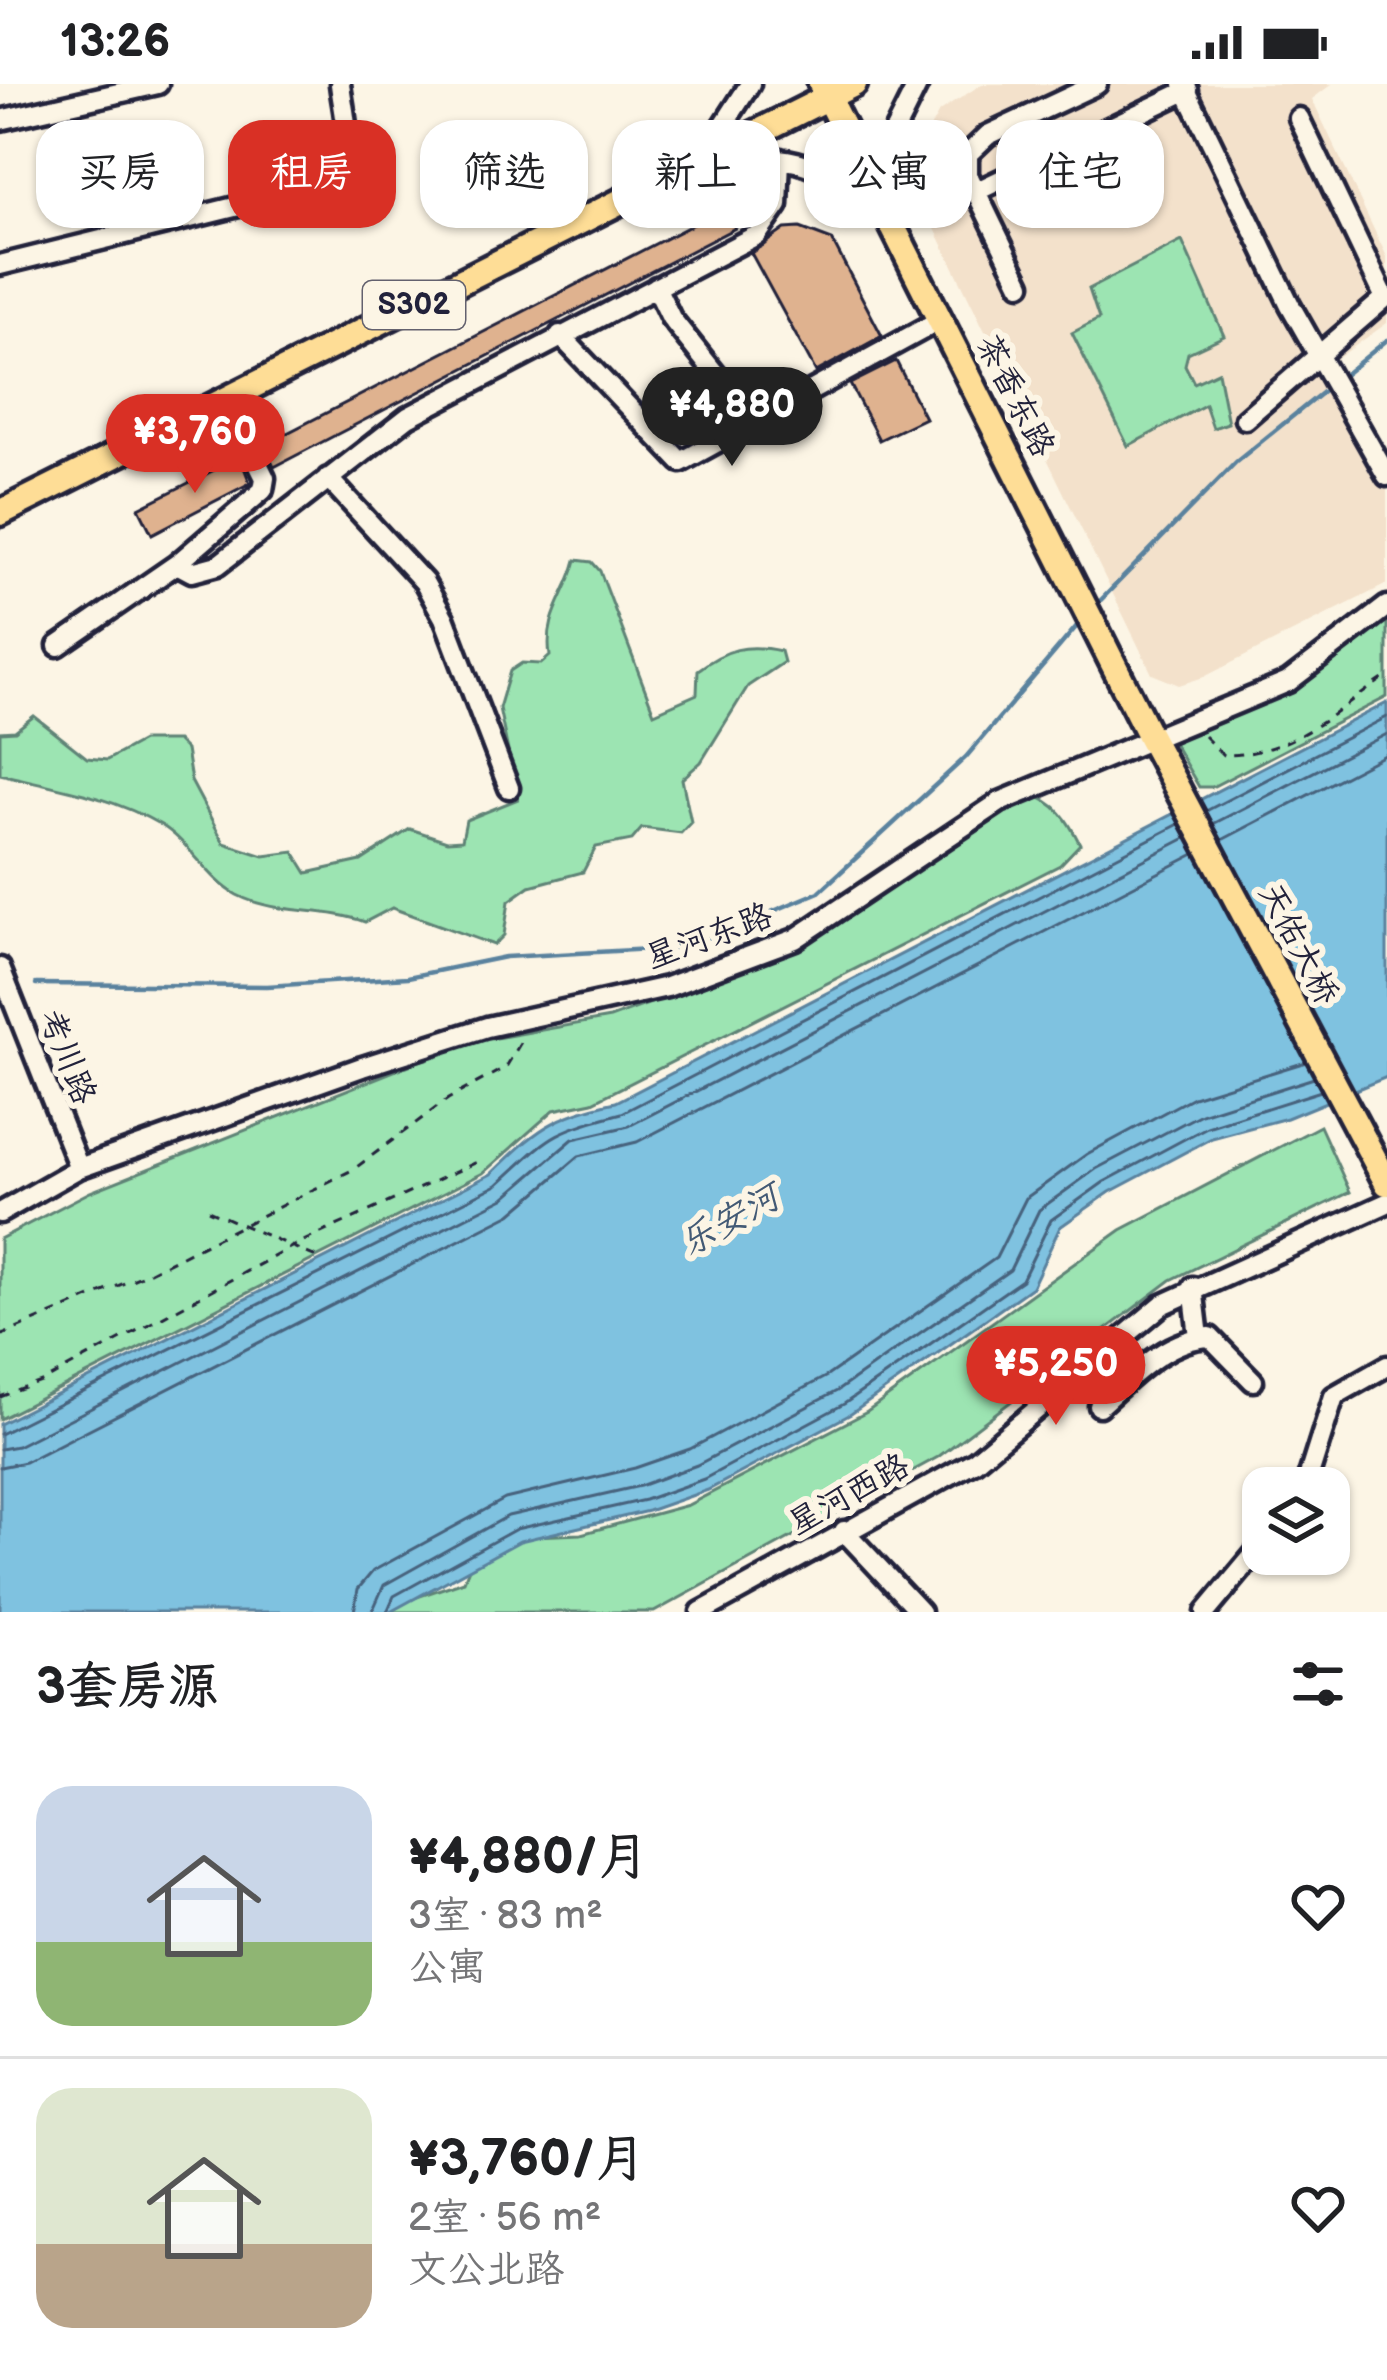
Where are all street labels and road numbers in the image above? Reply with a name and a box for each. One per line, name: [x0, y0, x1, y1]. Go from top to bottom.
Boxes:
road number: S302: [363, 281, 465, 329]
street label: 茶香东路: [967, 328, 1063, 464]
street label: 天佑大桥: [1249, 876, 1347, 1012]
street label: 星河东路: [640, 896, 778, 978]
street label: 考川路: [30, 1004, 104, 1110]
street label: 星河西路: [782, 1446, 916, 1544]

